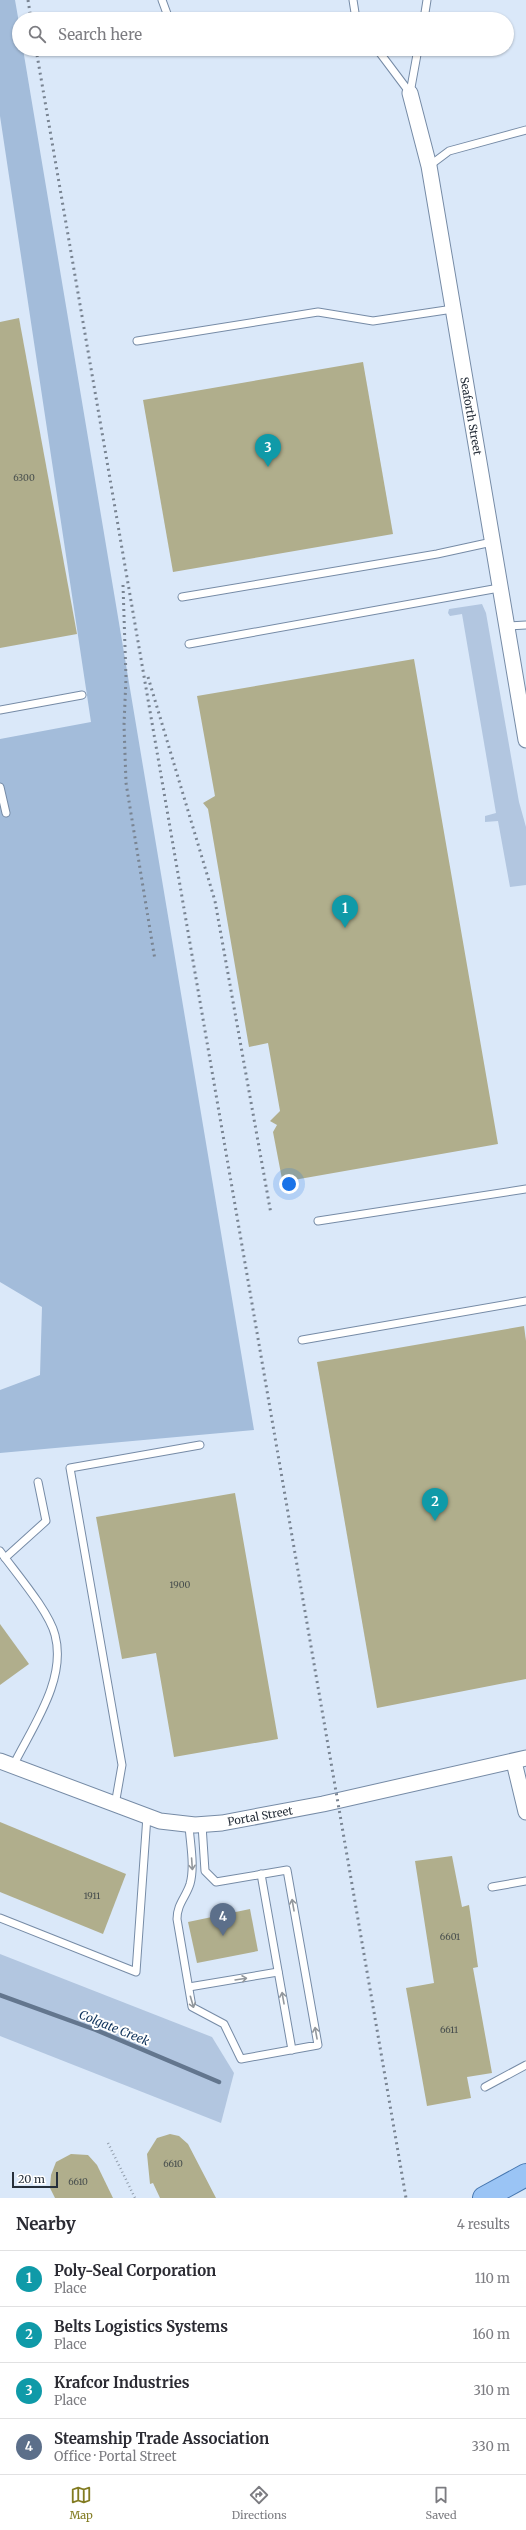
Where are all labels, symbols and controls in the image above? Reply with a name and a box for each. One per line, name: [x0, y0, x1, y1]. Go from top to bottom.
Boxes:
search box: [12, 12, 514, 56]
icon: search: [26, 23, 48, 45]
text: Search here: [58, 25, 142, 44]
street label: Seaforth Street: [457, 376, 485, 457]
pin: 3: [255, 434, 281, 467]
house number: 6300: [13, 472, 35, 483]
pin: 1: [332, 895, 358, 928]
your location: [279, 1174, 299, 1194]
pin: 2: [422, 1488, 448, 1521]
house number: 1900: [170, 1579, 191, 1590]
street label: Portal Street: [226, 1803, 294, 1829]
one-way arrow: [188, 1857, 195, 1870]
house number: 1911: [84, 1890, 100, 1901]
one-way arrow: [289, 1899, 297, 1912]
pin: 4: [210, 1903, 236, 1936]
house number: 6601: [440, 1931, 460, 1942]
one-way arrow: [234, 1974, 247, 1982]
one-way arrow: [279, 1992, 287, 2005]
one-way arrow: [189, 1996, 196, 2009]
water label: Colgate Creek: [77, 2007, 152, 2049]
house number: 6611: [440, 2024, 458, 2035]
one-way arrow: [312, 2027, 320, 2040]
house number: 6610: [163, 2158, 183, 2169]
scale bar: [12, 2170, 58, 2189]
text: 20 m: [18, 2172, 45, 2186]
house number: 6610: [68, 2176, 88, 2187]
text: Nearby: [16, 2213, 76, 2235]
text: 4 results: [457, 2216, 510, 2233]
text: Poly-Seal Corporation: [54, 2261, 216, 2280]
text: 1: [26, 2270, 32, 2287]
text: 110 m: [475, 2270, 510, 2287]
text: Place: [54, 2280, 87, 2297]
text: Belts Logistics Systems: [54, 2317, 228, 2336]
text: 2: [25, 2326, 33, 2343]
text: 160 m: [472, 2326, 510, 2343]
text: Place: [54, 2336, 87, 2353]
text: Krafcor Industries: [54, 2373, 190, 2392]
text: 3: [25, 2382, 33, 2399]
text: 310 m: [473, 2382, 510, 2399]
text: Place: [54, 2392, 87, 2409]
text: Steamship Trade Association: [54, 2429, 269, 2448]
text: 4: [25, 2438, 33, 2455]
text: 330 m: [471, 2438, 510, 2455]
text: Office · Portal Street: [54, 2448, 177, 2465]
tab: Map: [69, 2484, 93, 2522]
tab: Directions: [232, 2484, 287, 2522]
tab: Saved: [425, 2484, 457, 2522]

